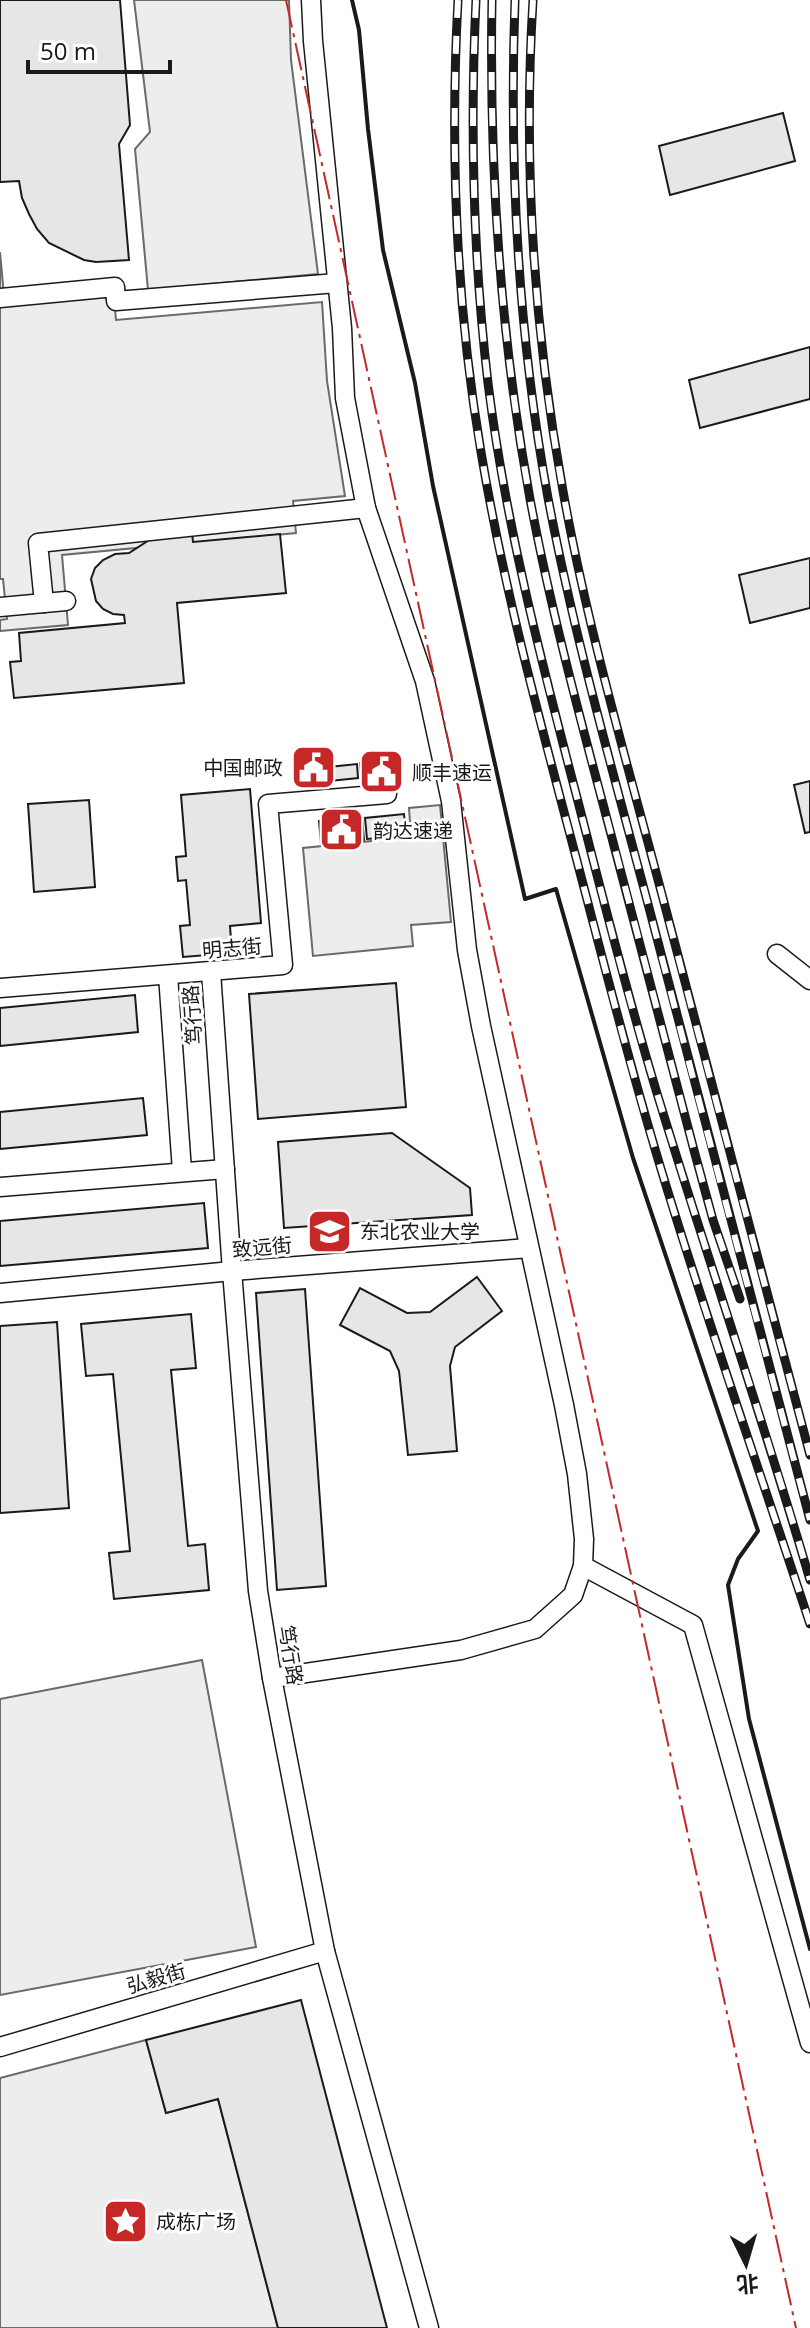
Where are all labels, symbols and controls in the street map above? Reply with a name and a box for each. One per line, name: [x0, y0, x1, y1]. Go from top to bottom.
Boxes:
scale bar: [28, 24, 170, 74]
text: 50 m: [40, 34, 96, 67]
public building icon: 中国邮政: [290, 743, 338, 791]
public building icon: 顺丰速运: [357, 748, 405, 796]
place label: 中国邮政: [203, 754, 283, 781]
place label: 顺丰速运: [412, 759, 492, 786]
public building icon: 韵达速递: [318, 806, 366, 854]
place label: 韵达速递: [373, 817, 453, 844]
street label: 明志街: [201, 932, 263, 964]
street label: 笃行路: [176, 984, 208, 1046]
school or university icon: 东北农业大学: [305, 1207, 353, 1255]
place label: 东北农业大学: [360, 1218, 480, 1245]
street label: 致远街: [231, 1231, 293, 1263]
street label: 笃行路: [273, 1623, 309, 1687]
street label: 弘毅街: [123, 1957, 189, 1999]
place icon: 成栋广场: [101, 2197, 149, 2245]
place label: 成栋广场: [156, 2208, 236, 2235]
north arrow: [706, 2224, 786, 2304]
text: 北: [736, 2269, 760, 2301]

